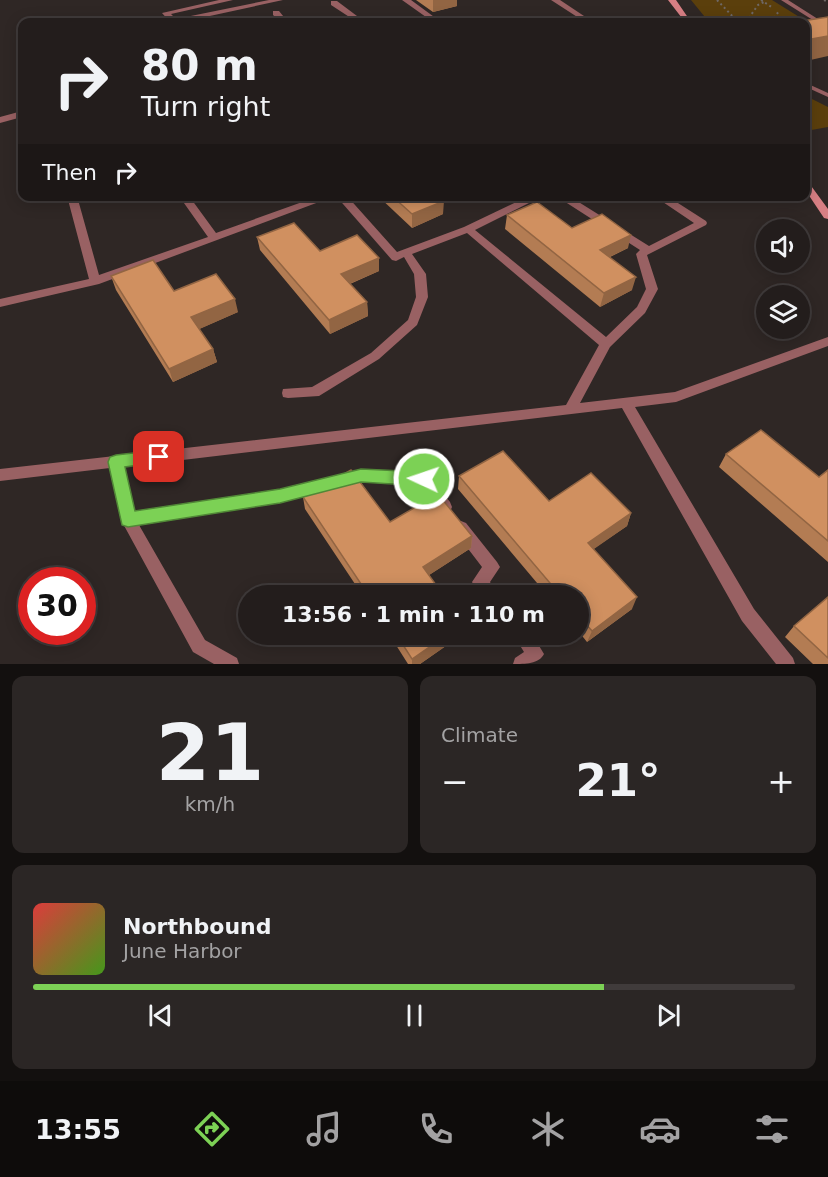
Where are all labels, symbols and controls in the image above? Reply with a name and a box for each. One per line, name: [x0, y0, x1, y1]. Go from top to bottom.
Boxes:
text: 80 m: [141, 41, 258, 90]
icon: right: [42, 42, 120, 120]
text: Turn right: [141, 91, 270, 122]
icon: right: [109, 156, 142, 189]
text: Then: [42, 160, 97, 185]
map controls: [756, 219, 810, 339]
button: sound: [756, 219, 810, 273]
button: layers: [756, 285, 810, 339]
pin: [133, 431, 184, 482]
icon: arrive: [142, 440, 175, 473]
position arrow: [392, 447, 456, 511]
speed limit sign: 30: [18, 567, 96, 645]
text: 13:56 · 1 min · 110 m: [282, 602, 545, 627]
text: 21: [156, 708, 264, 798]
text: Climate: [441, 723, 518, 747]
text: 21°: [575, 754, 661, 807]
text: −: [441, 762, 469, 801]
text: +: [767, 762, 795, 801]
text: km/h: [185, 792, 235, 816]
text: Northbound: [123, 914, 272, 939]
text: June Harbor: [123, 939, 242, 963]
icon: previous: [144, 999, 177, 1032]
icon: pause: [398, 999, 431, 1032]
icon: next: [652, 999, 685, 1032]
icon: directions: [191, 1108, 233, 1150]
icon: music: [303, 1108, 345, 1150]
icon: phone: [415, 1108, 457, 1150]
icon: climate: [527, 1108, 569, 1150]
icon: car: [639, 1108, 681, 1150]
icon: filters: [751, 1108, 793, 1150]
text: 13:55: [35, 1114, 121, 1145]

